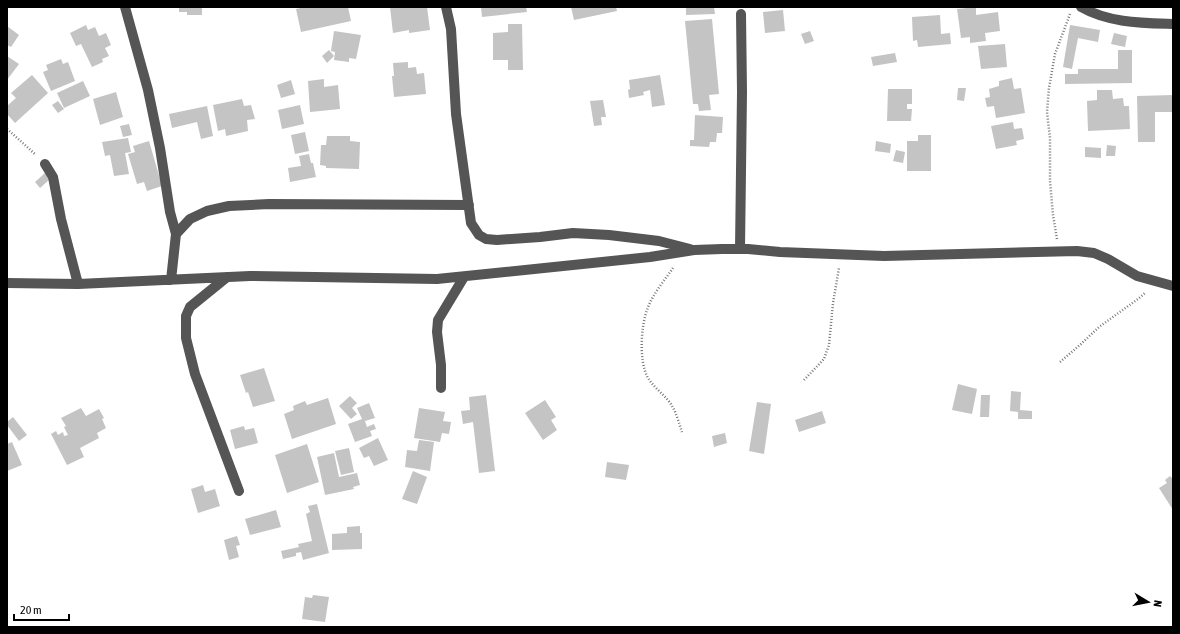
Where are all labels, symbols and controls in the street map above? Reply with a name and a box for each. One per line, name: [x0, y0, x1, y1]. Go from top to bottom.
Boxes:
north arrow: [1128, 582, 1168, 622]
scale bar: [14, 596, 69, 622]
text: N: [1151, 599, 1164, 608]
text: 20 m: [20, 603, 42, 617]

